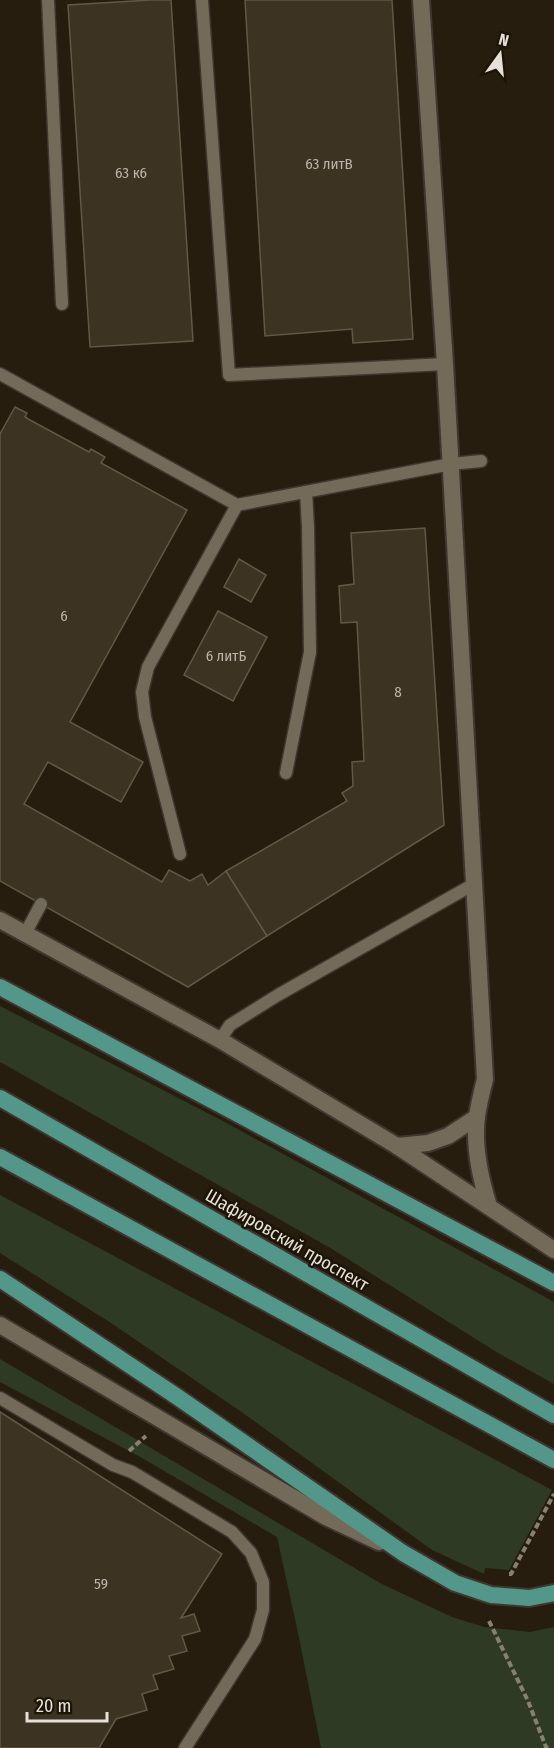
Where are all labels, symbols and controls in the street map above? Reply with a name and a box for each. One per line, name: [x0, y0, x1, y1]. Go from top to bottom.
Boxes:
north arrow: [470, 24, 530, 84]
text: N: [497, 30, 511, 50]
house number: 63 литВ: [305, 155, 353, 173]
house number: 63 к6: [115, 164, 147, 182]
house number: 6: [60, 607, 68, 625]
house number: 6 литБ: [206, 647, 246, 665]
house number: 8: [394, 683, 402, 701]
street label: Шафировский проспект: [201, 1184, 373, 1296]
house number: 59: [94, 1575, 108, 1593]
scale bar: [27, 1685, 106, 1723]
text: 20 m: [36, 1695, 71, 1717]

